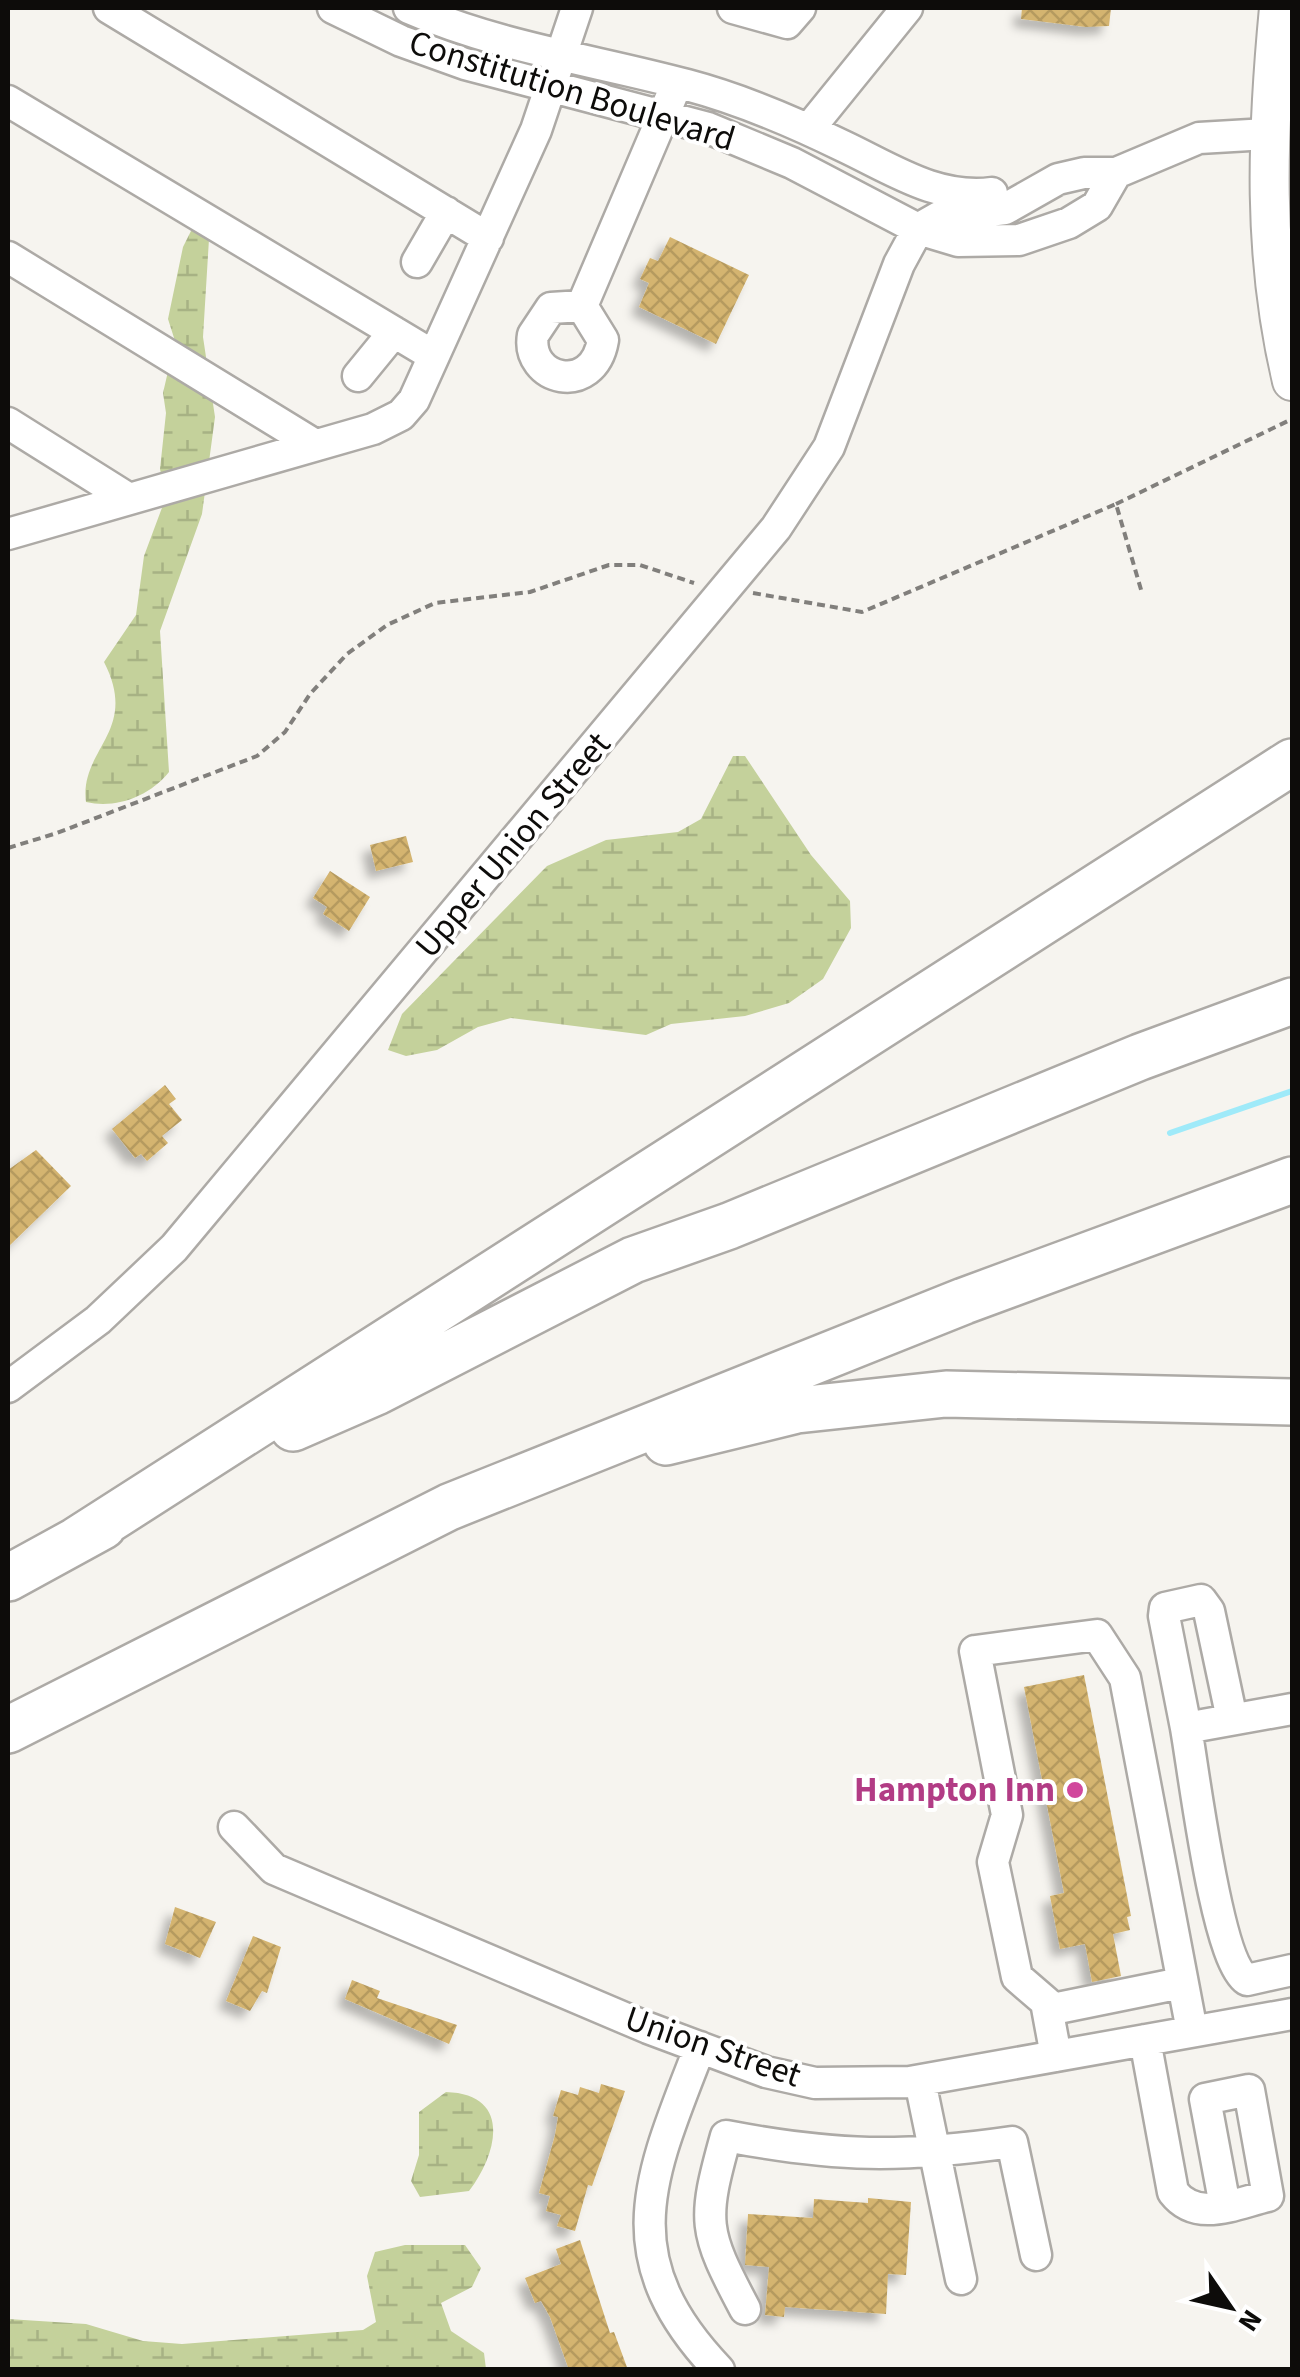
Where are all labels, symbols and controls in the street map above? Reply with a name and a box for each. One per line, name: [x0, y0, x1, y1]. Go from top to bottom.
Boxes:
street label: Constitution Boulevard: [403, 18, 741, 164]
street label: Upper Union Street: [404, 721, 623, 969]
place label: Hampton Inn: [854, 1765, 1055, 1815]
marker: Hampton Inn: [1064, 1779, 1086, 1801]
street label: Union Street: [618, 1994, 808, 2101]
north arrow: [1180, 2257, 1280, 2357]
text: N: [1228, 2302, 1272, 2339]

